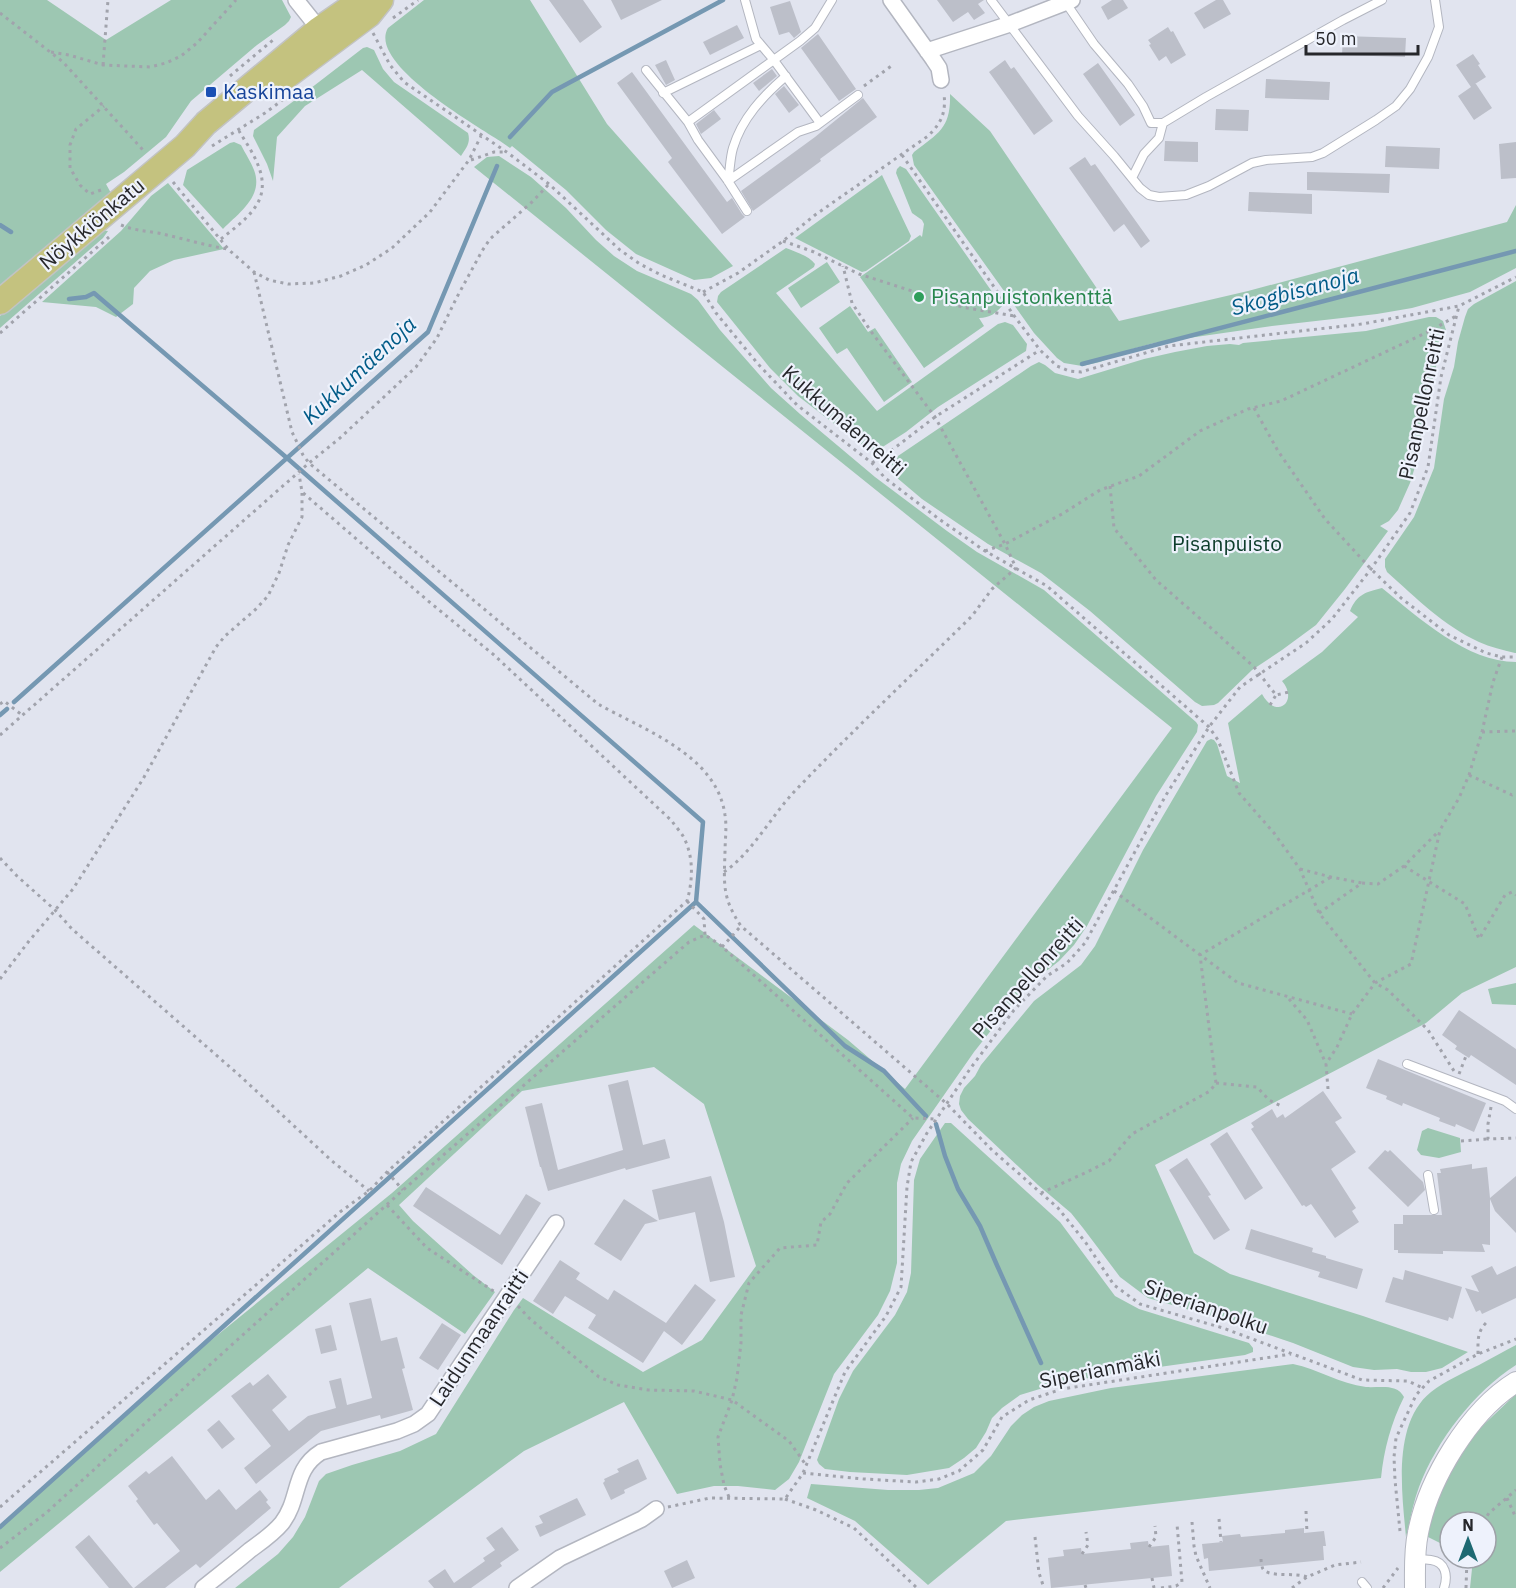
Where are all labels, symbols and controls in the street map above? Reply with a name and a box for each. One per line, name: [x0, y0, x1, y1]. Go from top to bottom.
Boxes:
scale bar: [1306, 18, 1418, 56]
text: 50 m: [1315, 27, 1357, 50]
place label: Kaskimaa: [223, 77, 315, 105]
marker: Kaskimaa: [204, 85, 218, 99]
street label: Nöykkiönkatu: [33, 171, 150, 276]
water label: Skogbisanoja: [1228, 259, 1362, 322]
place label: Pisanpuistonkenttä: [931, 282, 1113, 310]
marker: Pisanpuistonkenttä: [912, 290, 926, 304]
water label: Kukkumäenoja: [295, 309, 422, 430]
street label: Pisanpellonreitti: [1391, 325, 1451, 482]
street label: Kukkumäenreitti: [777, 358, 913, 482]
park label: Pisanpuisto: [1172, 529, 1282, 557]
street label: Pisanpellonreitti: [965, 911, 1089, 1044]
street label: Laidunmaanraitti: [422, 1263, 534, 1411]
street label: Siperianpolku: [1140, 1272, 1272, 1340]
street label: Siperianmäki: [1037, 1344, 1163, 1395]
north arrow: [1438, 1510, 1498, 1570]
text: N: [1462, 1515, 1474, 1535]

